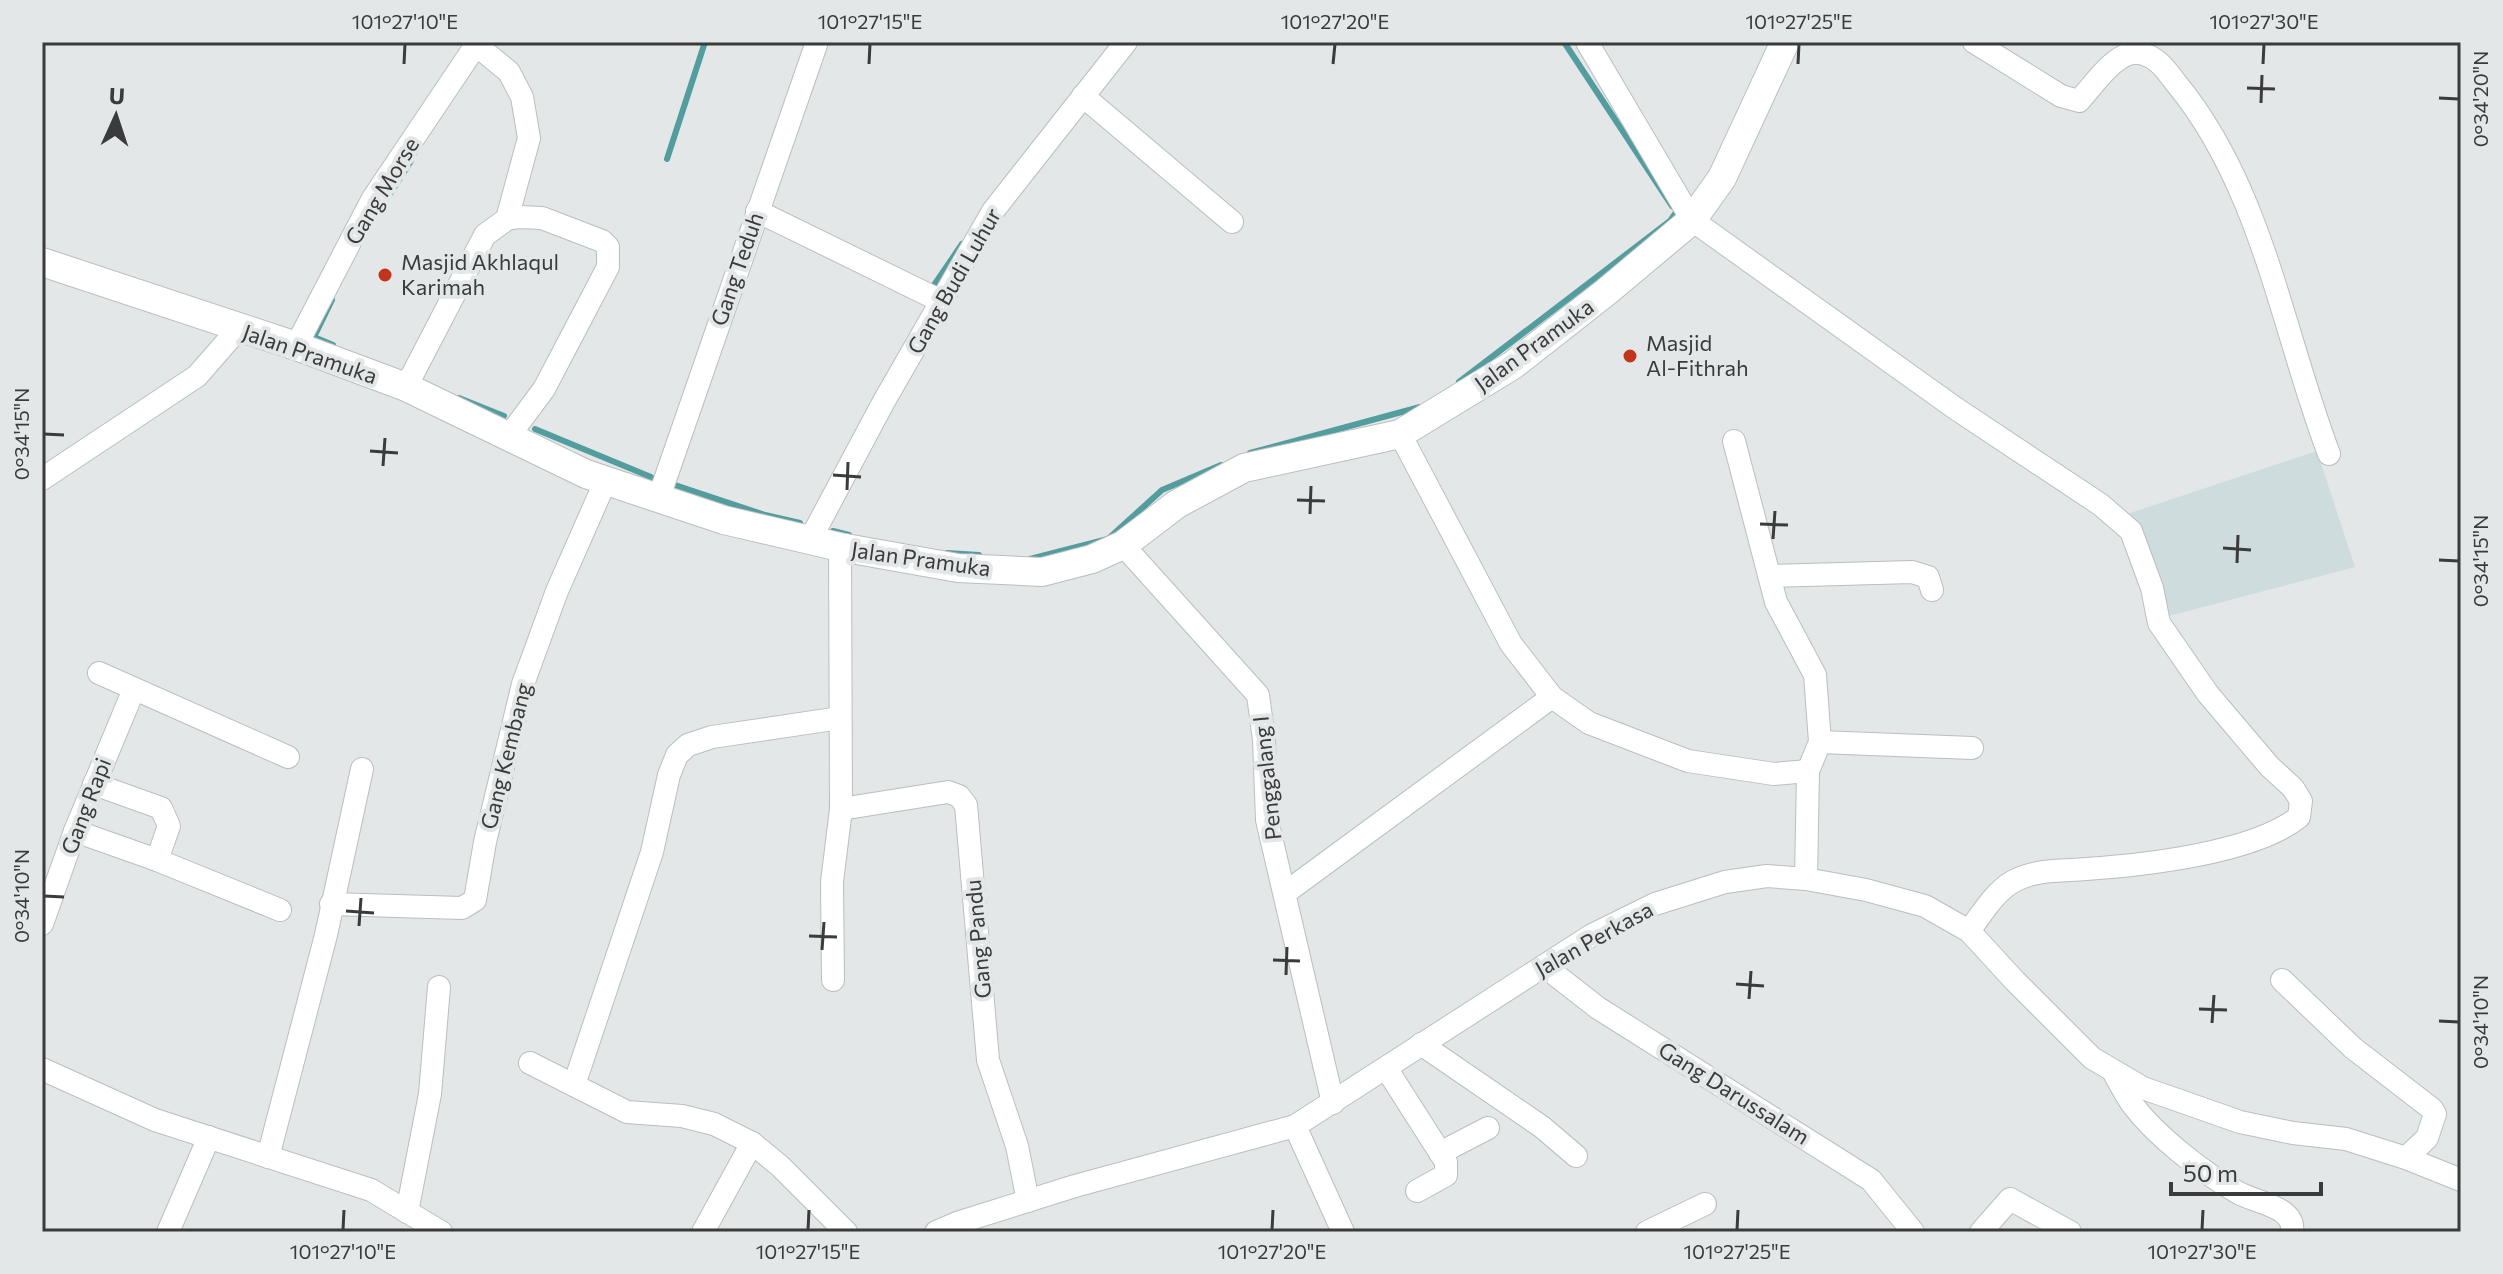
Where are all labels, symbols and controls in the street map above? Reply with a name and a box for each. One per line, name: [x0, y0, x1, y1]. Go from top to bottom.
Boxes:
text: 101°27'10"E: [352, 9, 458, 33]
text: 101°27'15"E: [818, 9, 922, 33]
text: 101°27'20"E: [1281, 9, 1389, 33]
text: 101°27'25"E: [1745, 9, 1853, 33]
text: 101°27'30"E: [2209, 9, 2319, 33]
text: 0°34'20"N: [2468, 51, 2492, 147]
north arrow: [76, 76, 156, 156]
text: U: [108, 82, 126, 109]
street label: Gang Morse: [339, 132, 424, 249]
street label: Gang Budi Luhur: [901, 203, 1006, 359]
street label: Gang Teduh: [705, 209, 768, 329]
place label: Masjid Akhlaqul Karimah: [401, 248, 559, 300]
marker: Masjid Akhlaqul Karimah: [376, 266, 394, 284]
street label: Jalan Pramuka: [1469, 292, 1599, 397]
street label: Jalan Pramuka: [239, 318, 381, 389]
place label: Masjid Al-Fithrah: [1646, 329, 1749, 381]
marker: Masjid Al-Fithrah: [1621, 347, 1639, 365]
text: 0°34'15"N: [9, 388, 33, 480]
text: 0°34'15"N: [2468, 515, 2492, 607]
street label: Jalan Pramuka: [850, 535, 993, 582]
street label: Gang Kembang: [474, 680, 537, 832]
street label: Penggalang I: [1247, 715, 1286, 842]
street label: Gang Rapi: [55, 754, 116, 858]
text: 0°34'10"N: [9, 849, 33, 943]
street label: Gang Pandu: [959, 878, 996, 1000]
street label: Jalan Perkasa: [1530, 895, 1657, 982]
text: 0°34'10"N: [2468, 975, 2492, 1069]
street label: Gang Darussalam: [1654, 1035, 1815, 1150]
scale bar: [2171, 1146, 2321, 1196]
text: 50 m: [2183, 1158, 2238, 1187]
text: 101°27'10"E: [290, 1239, 396, 1263]
text: 101°27'15"E: [756, 1239, 860, 1263]
text: 101°27'20"E: [1218, 1239, 1326, 1263]
text: 101°27'25"E: [1683, 1239, 1791, 1263]
text: 101°27'30"E: [2147, 1239, 2257, 1263]

